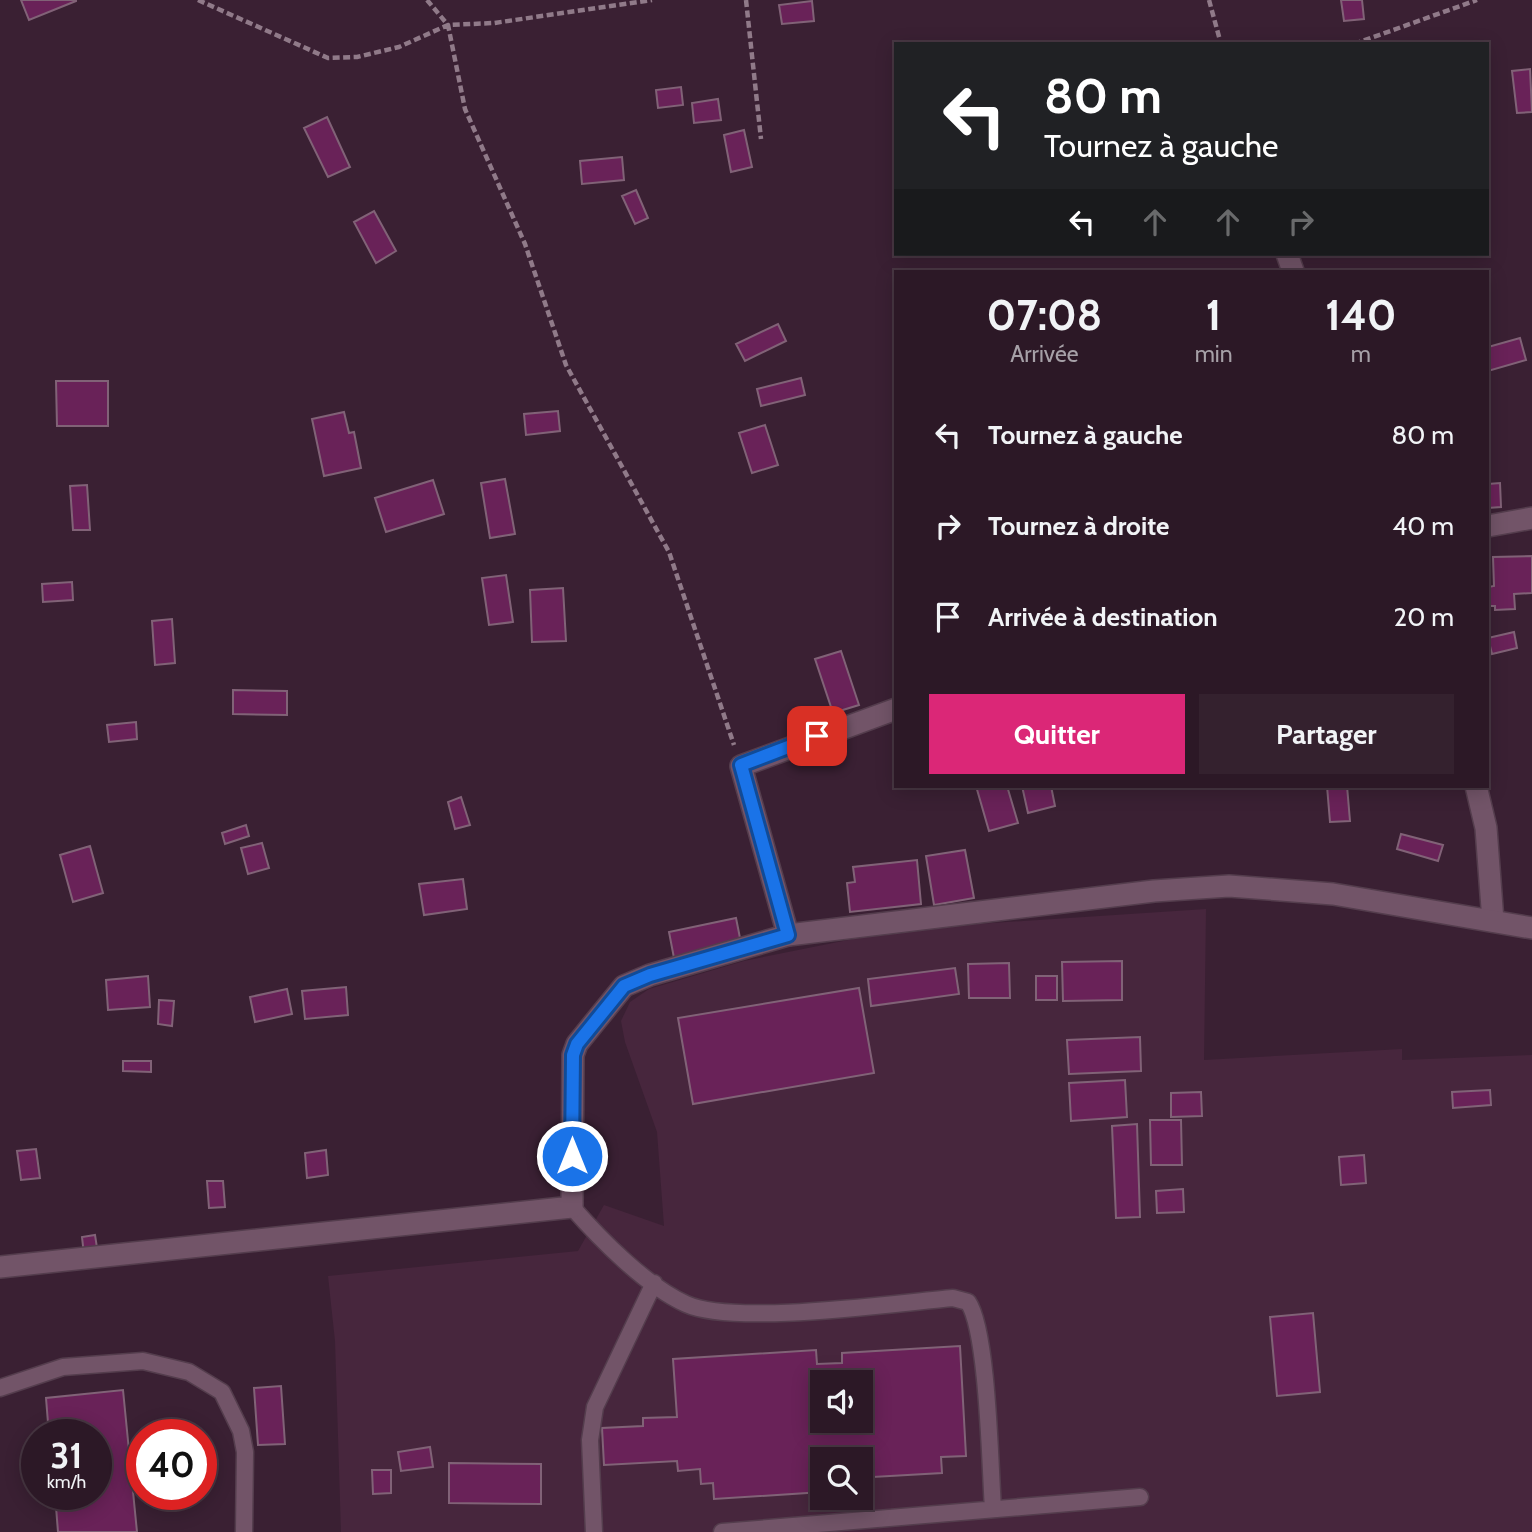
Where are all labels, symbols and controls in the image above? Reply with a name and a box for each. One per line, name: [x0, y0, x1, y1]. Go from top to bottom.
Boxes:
text: 80 m: [1044, 66, 1162, 125]
icon: left: [929, 70, 1020, 161]
text: Tournez à gauche: [1044, 126, 1278, 165]
icon: left: [1063, 203, 1101, 241]
icon: ahead: [1136, 203, 1174, 241]
icon: ahead: [1209, 203, 1247, 241]
icon: right: [1282, 203, 1320, 241]
text: 07:08: [987, 289, 1102, 341]
text: 1: [1206, 289, 1221, 341]
text: 140: [1325, 289, 1396, 341]
text: Arrivée: [1010, 340, 1078, 368]
text: min: [1195, 340, 1233, 368]
text: m: [1351, 340, 1371, 368]
icon: left: [929, 416, 967, 454]
text: Tournez à gauche: [988, 419, 1183, 451]
text: 80 m: [1391, 419, 1454, 451]
icon: right: [929, 507, 967, 545]
text: Tournez à droite: [988, 510, 1170, 542]
text: 40 m: [1392, 510, 1454, 542]
icon: arrive: [929, 598, 967, 636]
text: Arrivée à destination: [988, 601, 1218, 633]
text: 20 m: [1394, 601, 1454, 633]
button: Quitter: [929, 694, 1185, 774]
button: Partager: [1199, 694, 1454, 774]
pin: [787, 706, 847, 766]
icon: arrive: [798, 717, 836, 755]
position arrow: [535, 1119, 609, 1193]
map controls: [810, 1370, 873, 1510]
button: sound: [810, 1370, 873, 1433]
speed limit sign: 40: [126, 1419, 217, 1510]
text: 31: [51, 1434, 82, 1477]
button: search: [810, 1447, 873, 1510]
text: km/h: [47, 1471, 86, 1493]

